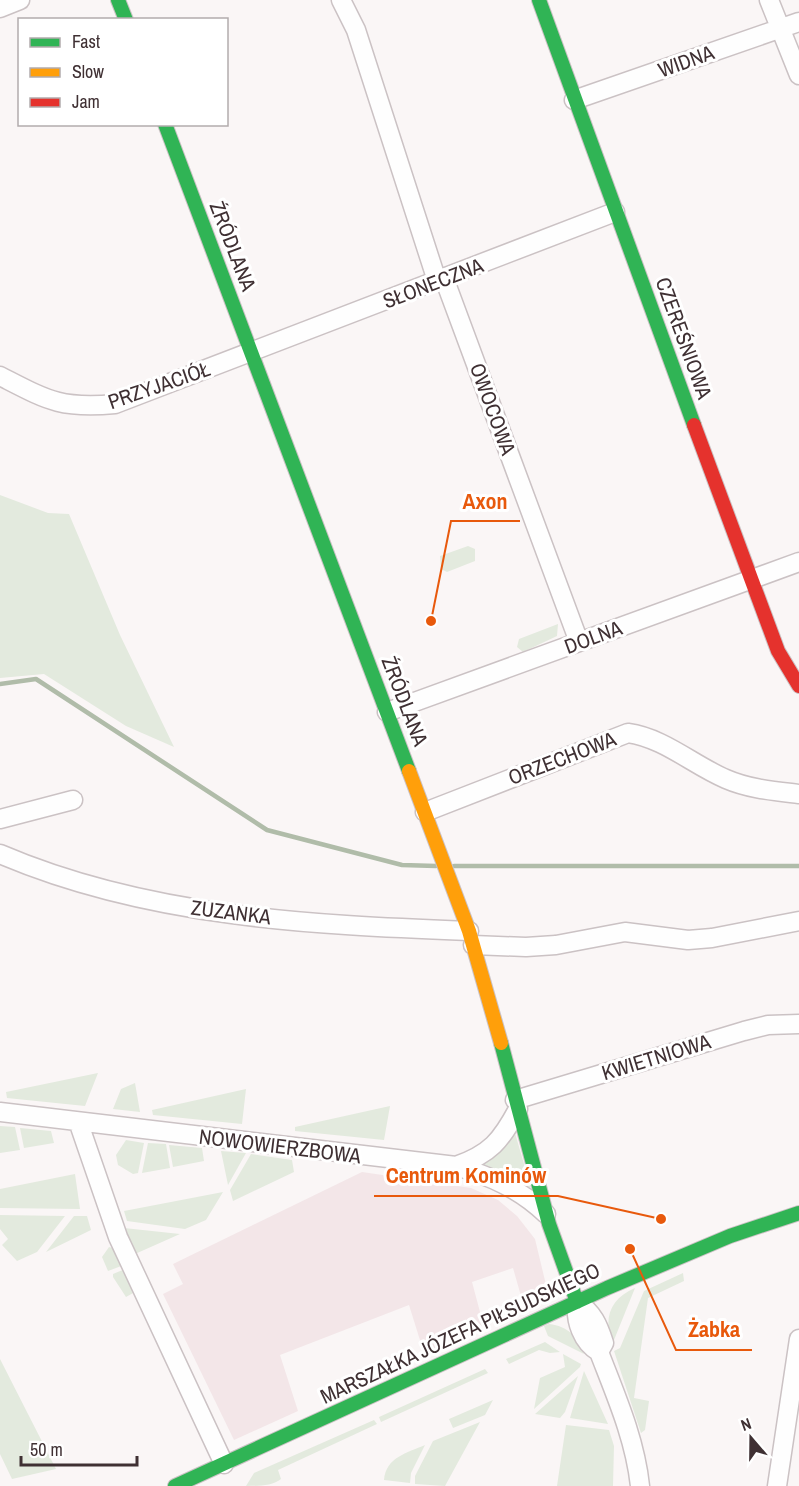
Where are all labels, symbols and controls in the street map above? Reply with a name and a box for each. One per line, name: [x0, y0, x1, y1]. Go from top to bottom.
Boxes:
legend: [18, 18, 228, 126]
text: Fast: [72, 29, 100, 54]
street label: WIDNA: [654, 37, 718, 84]
text: Slow: [72, 59, 104, 84]
text: Jam: [72, 89, 100, 114]
street label: ŹRÓDLANA: [203, 197, 264, 295]
street label: SŁONECZNA: [379, 250, 488, 315]
street label: CZEREŚNIOWA: [649, 273, 720, 403]
street label: PRZYJACIÓŁ: [104, 354, 214, 416]
street label: OWOCOWA: [463, 359, 523, 460]
callout: Axon: [451, 481, 520, 521]
text: Axon: [462, 486, 508, 516]
street label: DOLNA: [560, 613, 626, 661]
street label: ŹRÓDLANA: [375, 652, 436, 750]
street label: ORZECHOWA: [504, 724, 621, 792]
street label: ZUZANKA: [189, 893, 273, 931]
street label: KWIETNIOWA: [598, 1027, 714, 1087]
street label: NOWOWIERZBOWA: [197, 1122, 363, 1170]
callout: Centrum Kominów: [374, 1156, 558, 1196]
text: Centrum Kominów: [386, 1160, 547, 1190]
street label: MARSZAŁKA JÓZEFA PIŁSUDSKIEGO: [316, 1255, 604, 1411]
callout: Żabka: [676, 1310, 752, 1350]
text: Żabka: [688, 1314, 740, 1344]
north arrow: [721, 1408, 781, 1468]
text: N: [738, 1412, 754, 1436]
scale bar: [21, 1429, 136, 1467]
text: 50 m: [30, 1437, 63, 1462]

